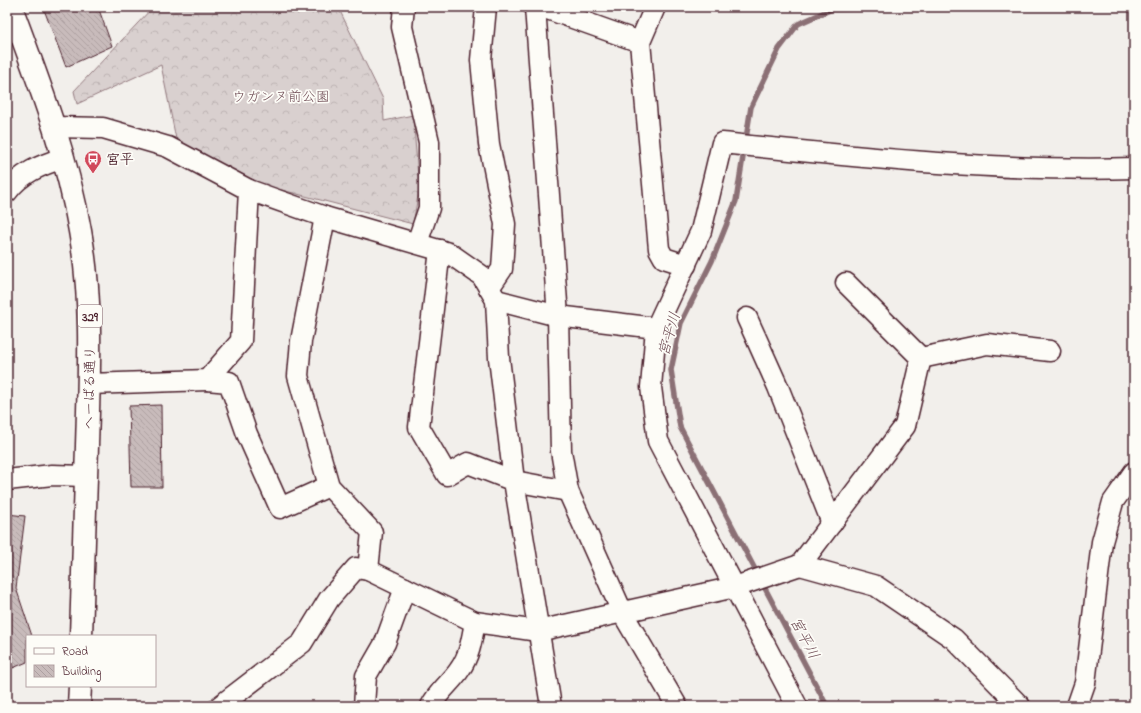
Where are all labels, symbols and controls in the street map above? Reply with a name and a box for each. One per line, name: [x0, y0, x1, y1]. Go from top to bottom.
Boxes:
park label: ウガンヌ前公園: [232, 87, 330, 108]
bus stop icon: 宮平: [83, 149, 103, 174]
place label: 宮平: [106, 150, 134, 171]
road number: 329: [78, 305, 102, 327]
water label: 宮平川: [653, 310, 687, 359]
street label: へーばる通り: [79, 346, 102, 430]
water label: 宮平川: [784, 613, 824, 664]
legend: [26, 635, 156, 687]
text: Road: [62, 643, 88, 661]
text: Building: [61, 663, 101, 682]

